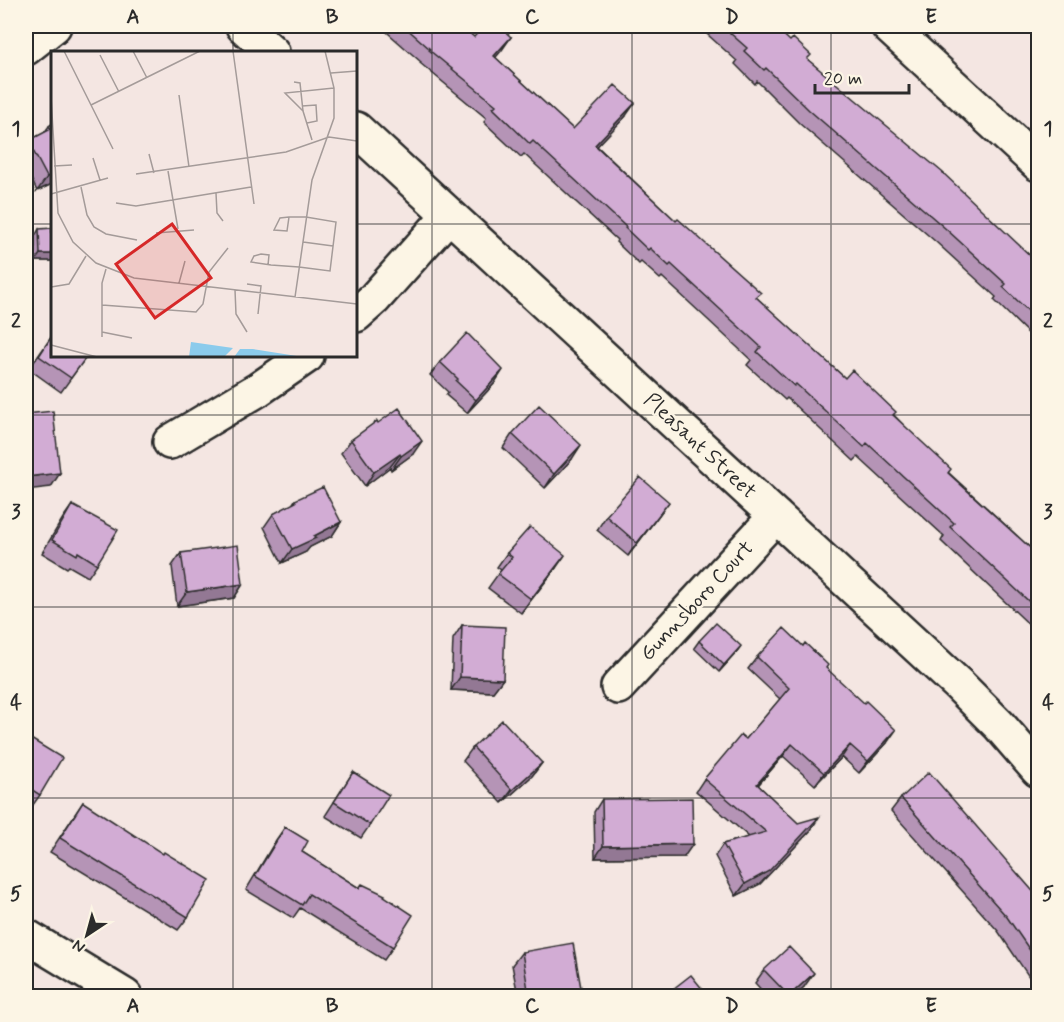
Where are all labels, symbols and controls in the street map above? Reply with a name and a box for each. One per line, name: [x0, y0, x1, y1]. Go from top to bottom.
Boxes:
text: A: [126, 4, 140, 31]
text: B: [326, 4, 339, 31]
text: C: [525, 4, 540, 31]
text: D: [725, 4, 739, 31]
text: E: [925, 4, 937, 31]
inset map: [51, 51, 357, 357]
scale bar: [815, 57, 910, 95]
text: 20 m: [824, 67, 862, 91]
text: 1: [12, 116, 20, 143]
text: 1: [1044, 116, 1052, 143]
text: 2: [11, 308, 21, 335]
text: 2: [1043, 308, 1053, 335]
street label: Pleasant Street: [638, 387, 762, 506]
text: 3: [11, 499, 21, 526]
text: 3: [1043, 499, 1053, 526]
street label: Gunnsboro Court: [634, 535, 760, 667]
text: 4: [10, 690, 22, 717]
text: 4: [1042, 690, 1054, 717]
text: 5: [10, 881, 22, 908]
text: 5: [1042, 881, 1054, 908]
north arrow: [57, 905, 117, 965]
text: N: [69, 934, 90, 958]
text: A: [126, 993, 140, 1020]
text: B: [326, 993, 339, 1020]
text: C: [525, 993, 540, 1020]
text: D: [725, 993, 739, 1020]
text: E: [925, 993, 937, 1020]

